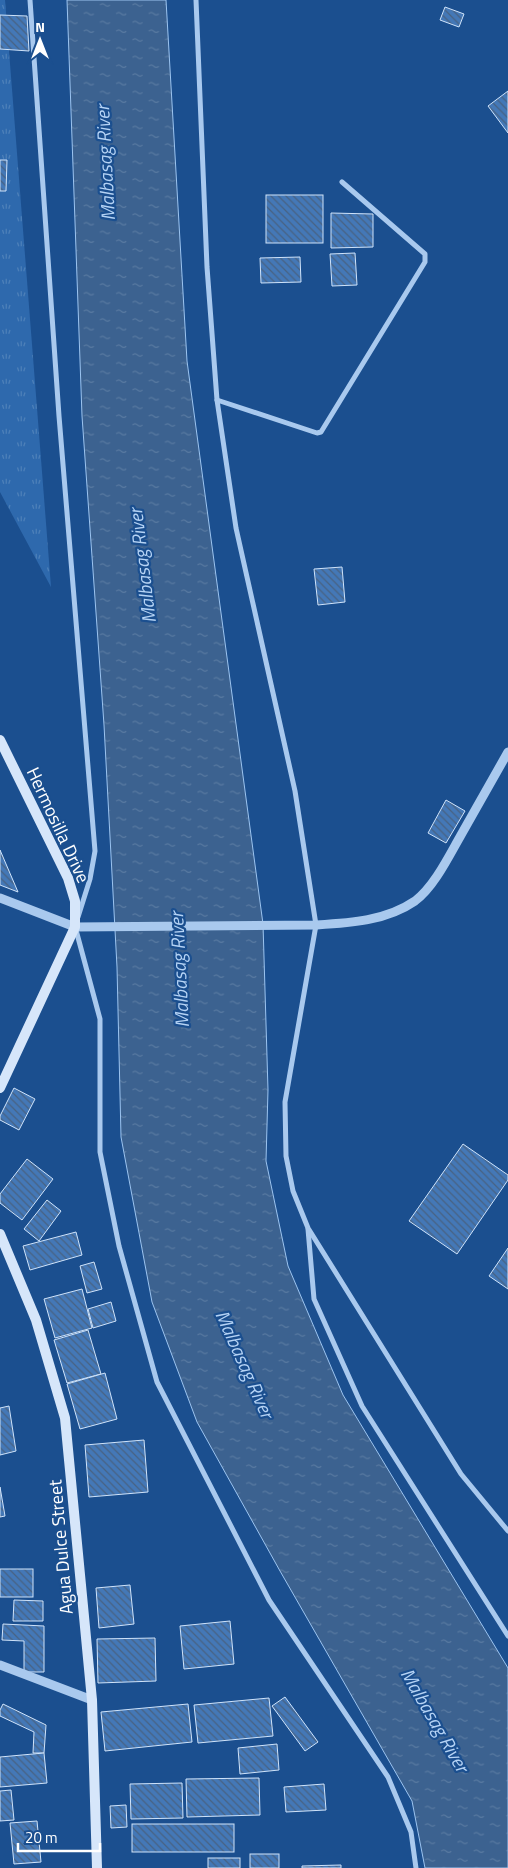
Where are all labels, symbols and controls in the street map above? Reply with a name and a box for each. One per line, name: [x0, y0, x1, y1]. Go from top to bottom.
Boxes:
north arrow: [15, 15, 65, 65]
text: N: [35, 16, 45, 37]
water label: Malbasag River: [87, 102, 122, 222]
water label: Malbasag River: [120, 505, 163, 625]
street label: Hermosilla Drive: [20, 762, 97, 887]
water label: Malbasag River: [161, 909, 196, 1029]
water label: Malbasag River: [209, 1305, 283, 1424]
street label: Agua Dulce Street: [41, 1478, 80, 1615]
water label: Malbasag River: [394, 1662, 478, 1779]
scale bar: [18, 1820, 100, 1852]
text: 20 m: [25, 1826, 58, 1849]

